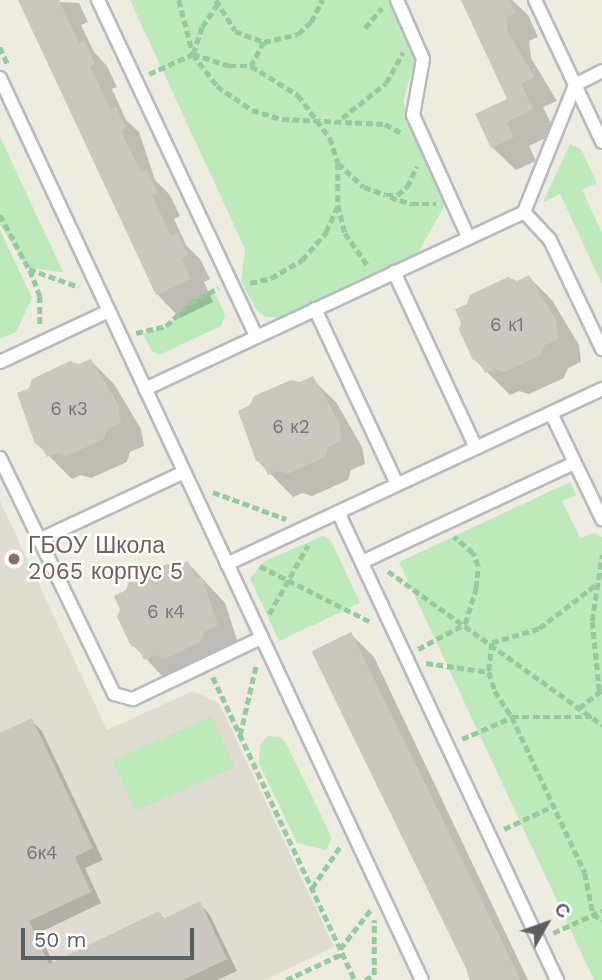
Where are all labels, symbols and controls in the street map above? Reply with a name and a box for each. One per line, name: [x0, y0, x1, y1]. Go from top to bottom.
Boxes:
house number: 6 к1: [490, 314, 524, 336]
house number: 6 к3: [50, 398, 88, 420]
house number: 6 к2: [272, 416, 310, 438]
place label: ГБОУ Школа 2065 корпус 5: [28, 532, 183, 586]
marker: ГБОУ Школа 2065 корпус 5: [6, 551, 22, 567]
house number: 6 к4: [147, 601, 185, 623]
house number: 6к4: [26, 842, 58, 864]
north arrow: [511, 889, 581, 959]
text: С: [549, 898, 576, 923]
scale bar: [24, 914, 198, 958]
text: 50 m: [34, 927, 86, 952]

